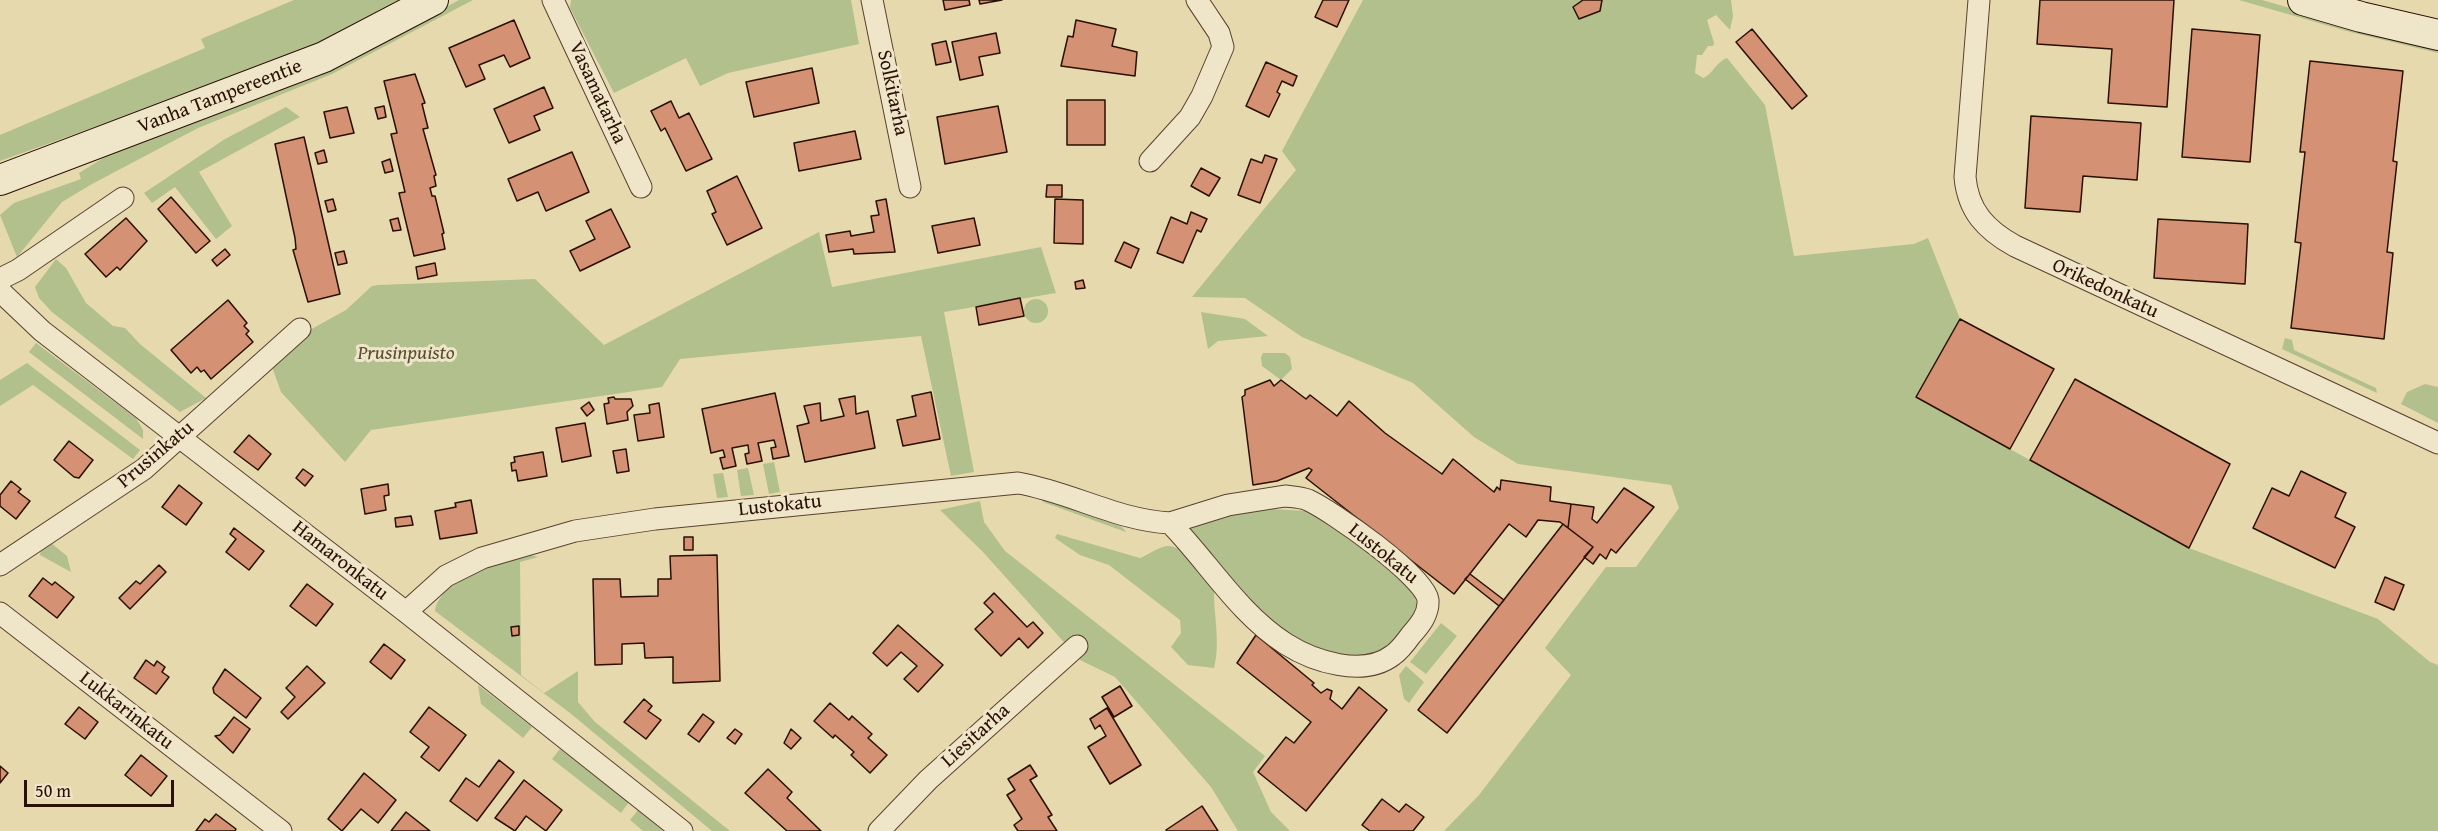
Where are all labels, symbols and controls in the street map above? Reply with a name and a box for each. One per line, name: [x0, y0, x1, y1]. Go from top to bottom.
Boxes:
street label: Vasamatarha: [563, 38, 631, 148]
street label: Solkitarha: [871, 48, 913, 138]
street label: Vanha Tampereentie: [134, 55, 306, 139]
street label: Orikedonkatu: [2048, 254, 2162, 324]
park label: Prusinpuisto: [358, 342, 454, 366]
street label: Prusinkatu: [113, 416, 199, 494]
street label: Lustokatu: [737, 490, 823, 522]
street label: Hamaronkatu: [287, 516, 393, 606]
street label: Lustokatu: [1343, 518, 1423, 590]
street label: Lukkarinkatu: [74, 667, 178, 755]
street label: Liesitarha: [937, 699, 1015, 773]
scale bar: [27, 768, 177, 806]
text: 50 m: [35, 777, 71, 804]

